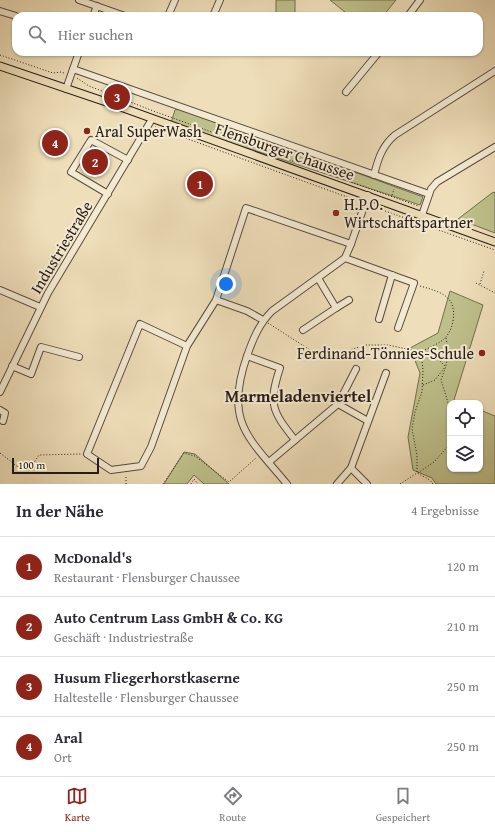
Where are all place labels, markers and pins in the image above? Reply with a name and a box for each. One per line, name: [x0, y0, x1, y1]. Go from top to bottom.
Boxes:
pin: 3: [104, 82, 130, 112]
place label: Aral SuperWash: [95, 119, 202, 143]
marker: Aral SuperWash: [82, 126, 92, 136]
pin: 4: [42, 128, 68, 158]
pin: 2: [82, 147, 108, 177]
pin: 1: [187, 169, 213, 199]
place label: H.P.O. Wirtschaftspartner: [344, 192, 473, 234]
marker: H.P.O. Wirtschaftspartner: [331, 208, 341, 218]
place label: Ferdinand-Tönnies-Schule: [297, 341, 474, 365]
marker: Ferdinand-Tönnies-Schule: [477, 348, 487, 358]

